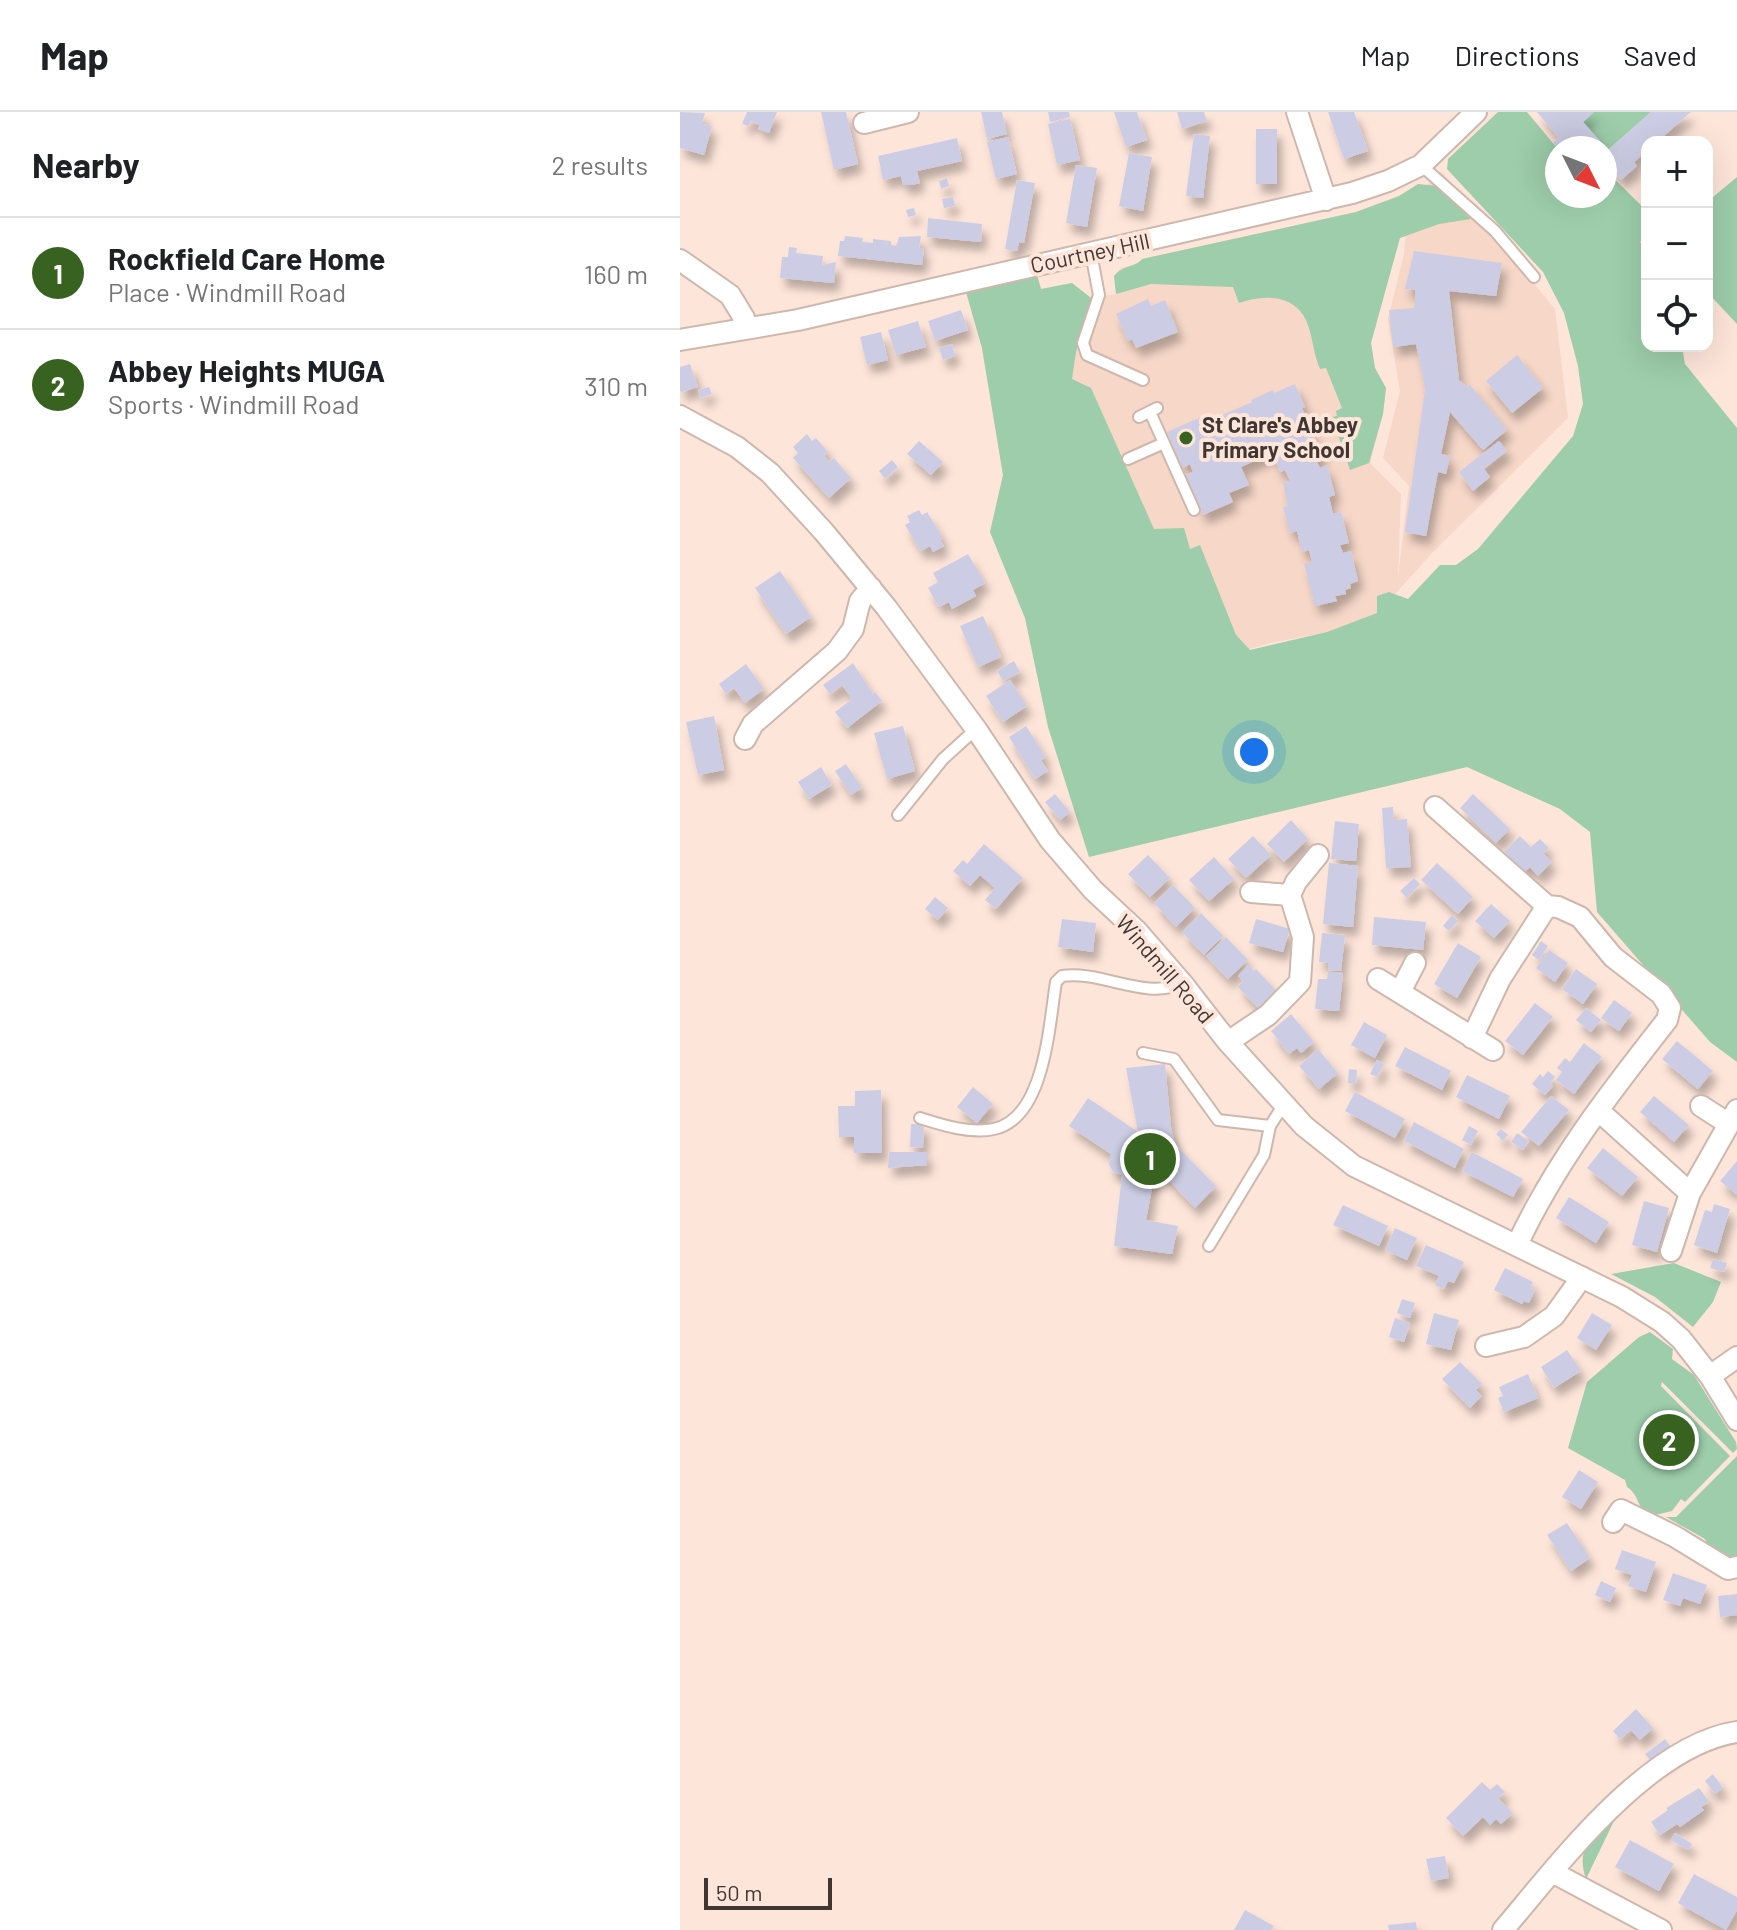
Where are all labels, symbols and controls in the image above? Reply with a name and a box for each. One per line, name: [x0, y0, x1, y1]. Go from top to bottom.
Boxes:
text: Map: [40, 32, 109, 78]
text: Map: [1361, 38, 1410, 72]
text: Directions: [1454, 38, 1580, 72]
text: Saved: [1624, 38, 1697, 72]
north arrow: [1545, 136, 1617, 208]
map controls: [1641, 136, 1713, 352]
button: +: [1641, 136, 1713, 208]
text: Nearby: [32, 144, 140, 185]
text: 2 results: [552, 149, 648, 180]
button: −: [1641, 208, 1713, 280]
street label: Courtney Hill: [1028, 227, 1152, 277]
text: Rockfield Care Home: [108, 240, 385, 276]
text: 1: [53, 258, 63, 289]
text: 160 m: [584, 258, 648, 289]
text: Place · Windmill Road: [108, 276, 346, 307]
button: locate: [1641, 280, 1713, 352]
text: Abbey Heights MUGA: [108, 352, 385, 388]
text: 2: [51, 370, 65, 401]
text: 310 m: [584, 370, 648, 401]
text: Sports · Windmill Road: [108, 388, 359, 419]
place label: St Clare's Abbey Primary School: [1202, 411, 1358, 462]
marker: St Clare's Abbey Primary School: [1177, 429, 1195, 447]
your location: [1234, 732, 1274, 772]
street label: Windmill Road: [1111, 909, 1220, 1028]
pin: 1: [1124, 1129, 1176, 1189]
pin: 2: [1643, 1410, 1695, 1470]
scale bar: [704, 1874, 832, 1910]
text: 50 m: [716, 1879, 762, 1905]

